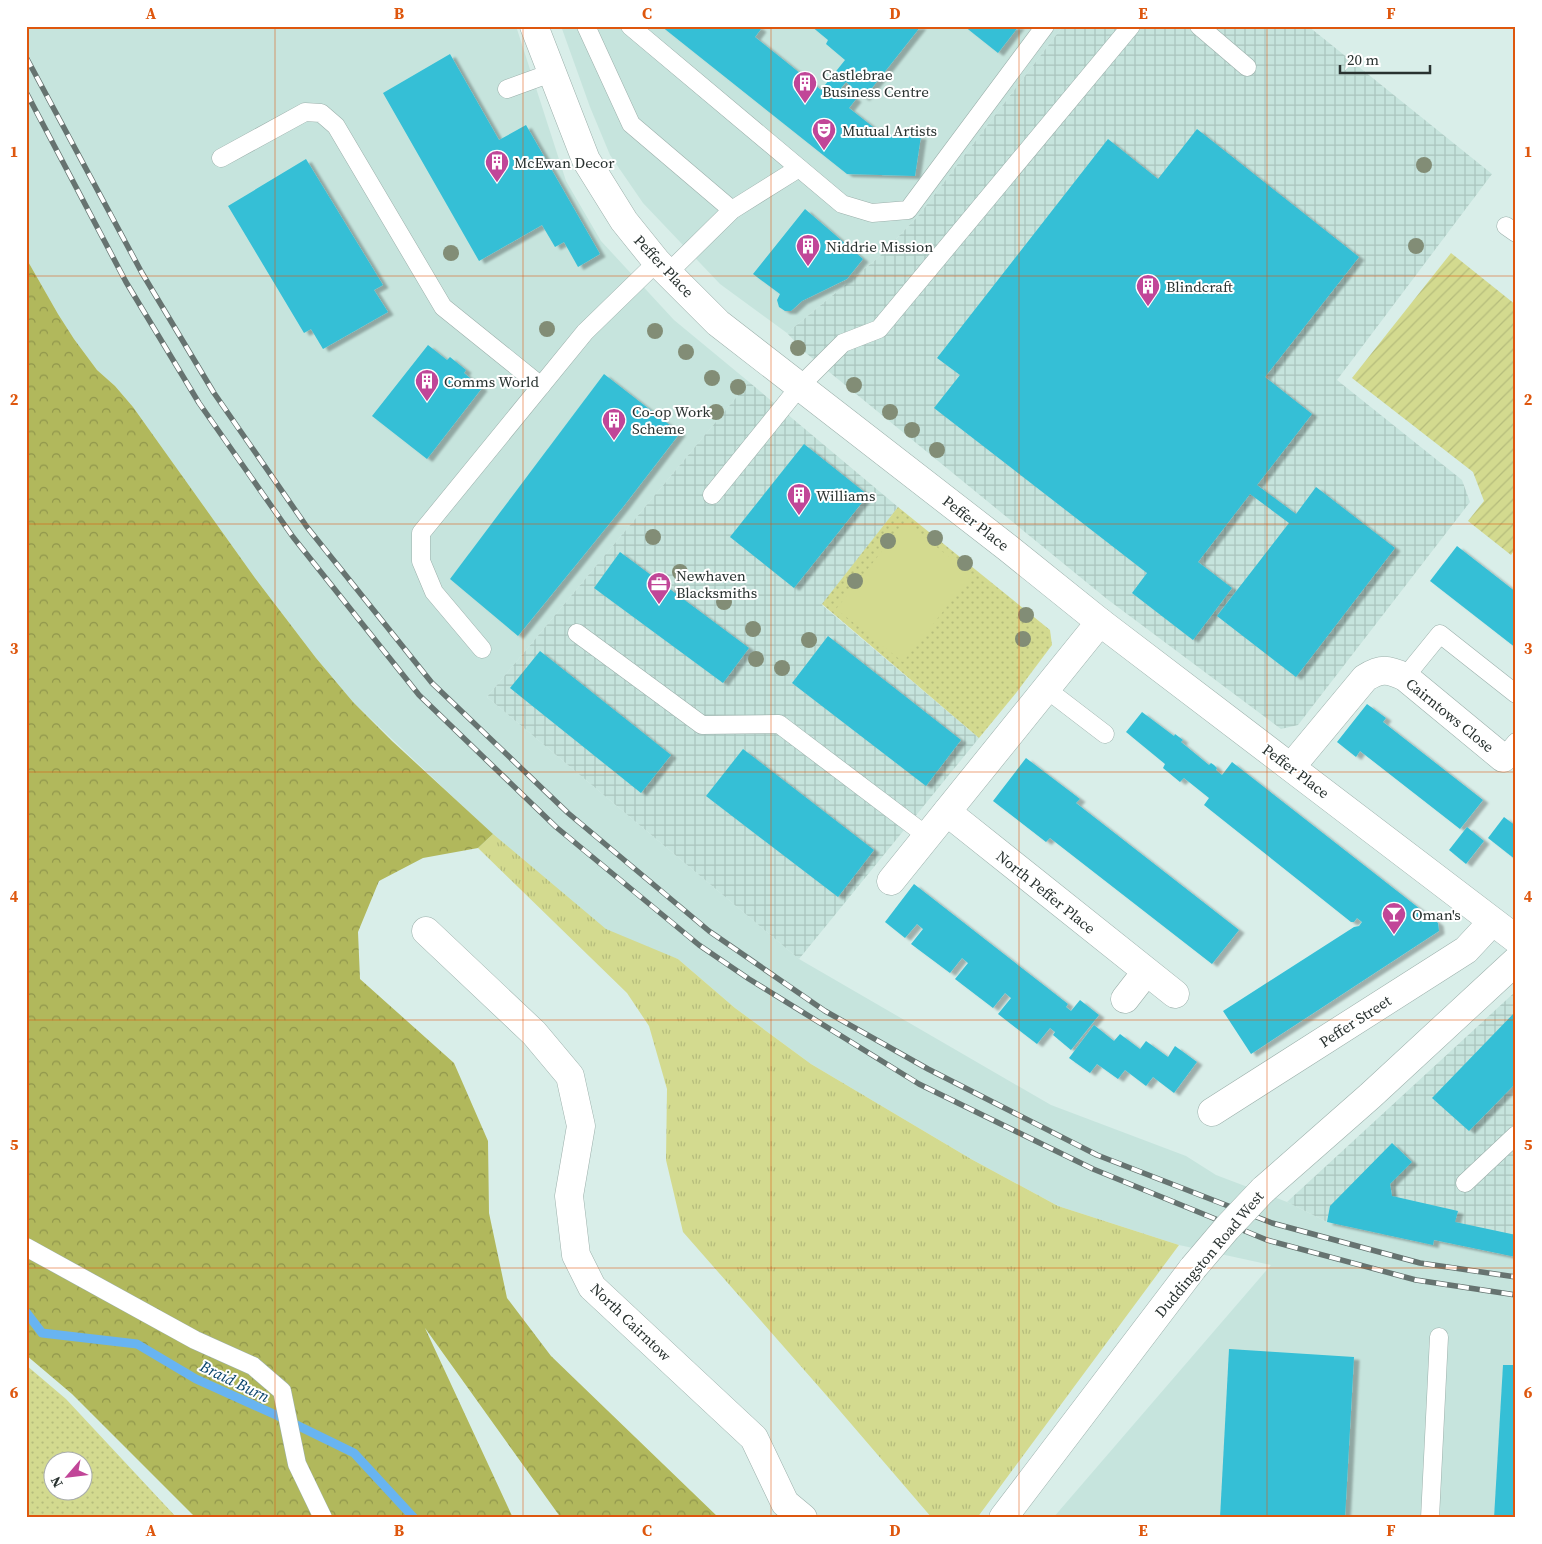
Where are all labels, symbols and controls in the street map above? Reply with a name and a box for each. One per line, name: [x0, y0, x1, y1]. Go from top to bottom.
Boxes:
text: A: [146, 2, 157, 24]
text: B: [394, 2, 405, 24]
text: C: [642, 2, 652, 24]
text: D: [889, 2, 901, 24]
text: E: [1138, 2, 1148, 24]
text: F: [1386, 2, 1396, 24]
scale bar: [1340, 42, 1430, 74]
text: 20 m: [1347, 49, 1379, 70]
place label: Castlebrae Business Centre: [822, 64, 929, 102]
building icon: Castlebrae Business Centre: [792, 70, 818, 104]
theatre icon: Mutual Artists: [811, 117, 837, 151]
place label: Mutual Artists: [842, 120, 937, 141]
text: 1: [10, 140, 18, 162]
text: 1: [1524, 140, 1532, 162]
building icon: McEwan Decor: [484, 149, 510, 183]
place label: McEwan Decor: [514, 152, 615, 173]
street label: Peffer Place: [629, 230, 699, 302]
building icon: Niddrie Mission: [795, 233, 821, 267]
place label: Niddrie Mission: [826, 236, 933, 257]
building icon: Blindcraft: [1135, 273, 1161, 307]
place label: Blindcraft: [1166, 276, 1233, 297]
building icon: Comms World: [414, 368, 440, 402]
place label: Comms World: [444, 371, 540, 392]
text: 2: [10, 388, 19, 410]
text: 2: [1524, 388, 1533, 410]
place label: Co-op Work Scheme: [632, 401, 711, 439]
building icon: Co-op Work Scheme: [601, 407, 627, 441]
building icon: Williams: [786, 482, 812, 516]
place label: Williams: [816, 485, 876, 506]
street label: Peffer Place: [938, 490, 1014, 556]
place label: Newhaven Blacksmiths: [676, 565, 757, 603]
office icon: Newhaven Blacksmiths: [646, 571, 672, 605]
text: 3: [10, 637, 19, 659]
text: 3: [1524, 637, 1533, 659]
street label: Cairntows Close: [1402, 673, 1499, 757]
street label: Peffer Place: [1258, 739, 1334, 803]
street label: North Peffer Place: [992, 845, 1100, 939]
text: 4: [10, 885, 19, 907]
text: 4: [1524, 885, 1533, 907]
bar icon: Oman's: [1381, 901, 1407, 935]
place label: Oman's: [1412, 904, 1461, 925]
street label: Peffer Street: [1315, 990, 1395, 1052]
text: 5: [10, 1133, 19, 1155]
text: 5: [1524, 1133, 1533, 1155]
street label: Duddingston Road West: [1150, 1186, 1268, 1322]
street label: North Cairntow: [586, 1278, 676, 1366]
water label: Braid Burn: [196, 1354, 273, 1407]
text: 6: [10, 1381, 19, 1403]
text: 6: [1524, 1381, 1533, 1403]
north arrow: [42, 1452, 92, 1502]
text: N: [45, 1473, 68, 1491]
text: A: [146, 1519, 157, 1541]
text: B: [394, 1519, 405, 1541]
text: C: [642, 1519, 652, 1541]
text: D: [889, 1519, 901, 1541]
text: E: [1138, 1519, 1148, 1541]
text: F: [1386, 1519, 1396, 1541]

